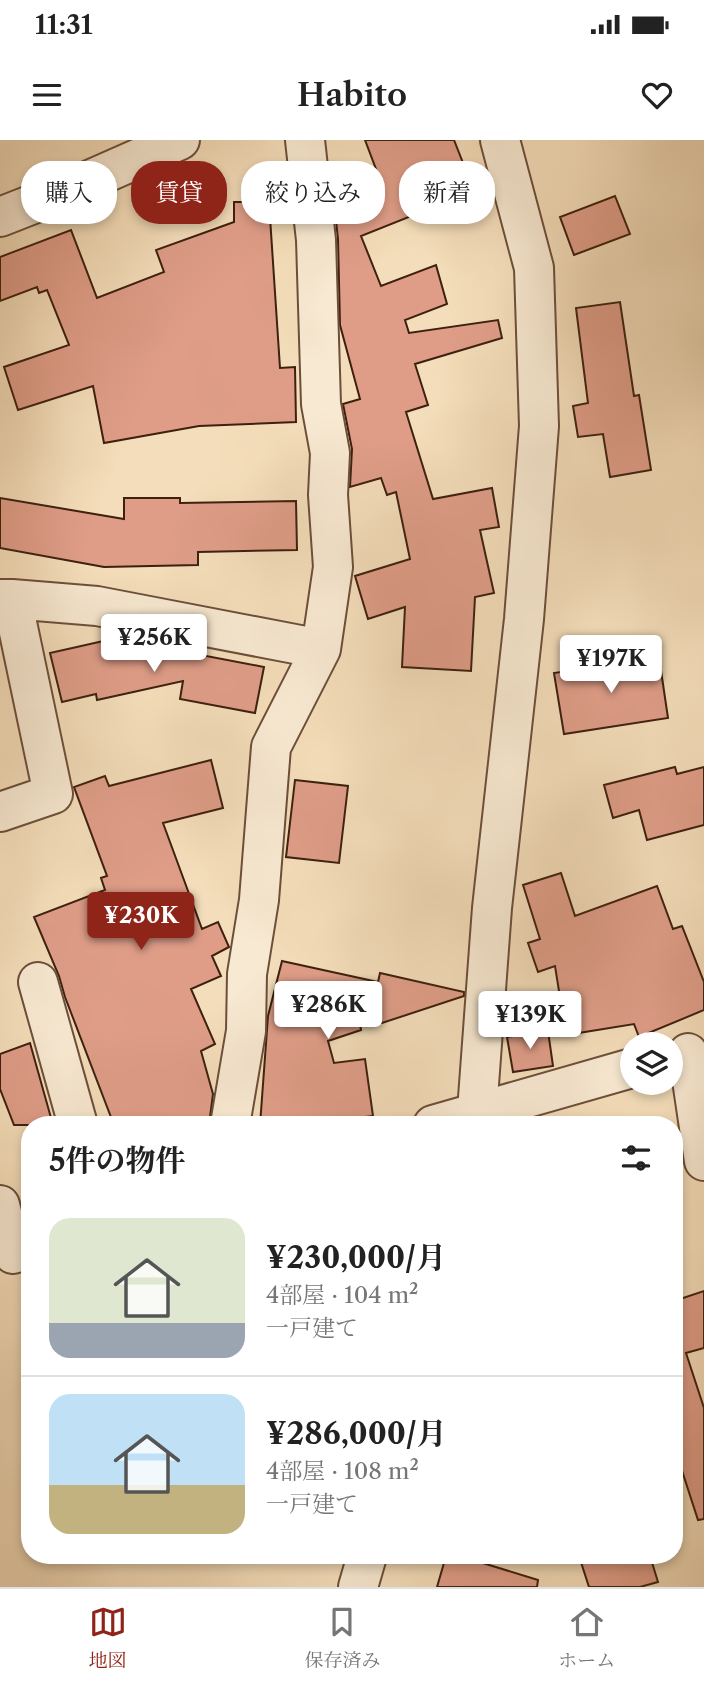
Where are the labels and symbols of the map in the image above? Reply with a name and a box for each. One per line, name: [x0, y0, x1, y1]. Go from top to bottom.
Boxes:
pin: ¥256K: [105, 615, 203, 674]
pin: ¥197K: [562, 636, 660, 695]
pin: ¥230K: [92, 892, 190, 952]
pin: ¥286K: [279, 982, 377, 1041]
pin: ¥139K: [481, 992, 579, 1051]

